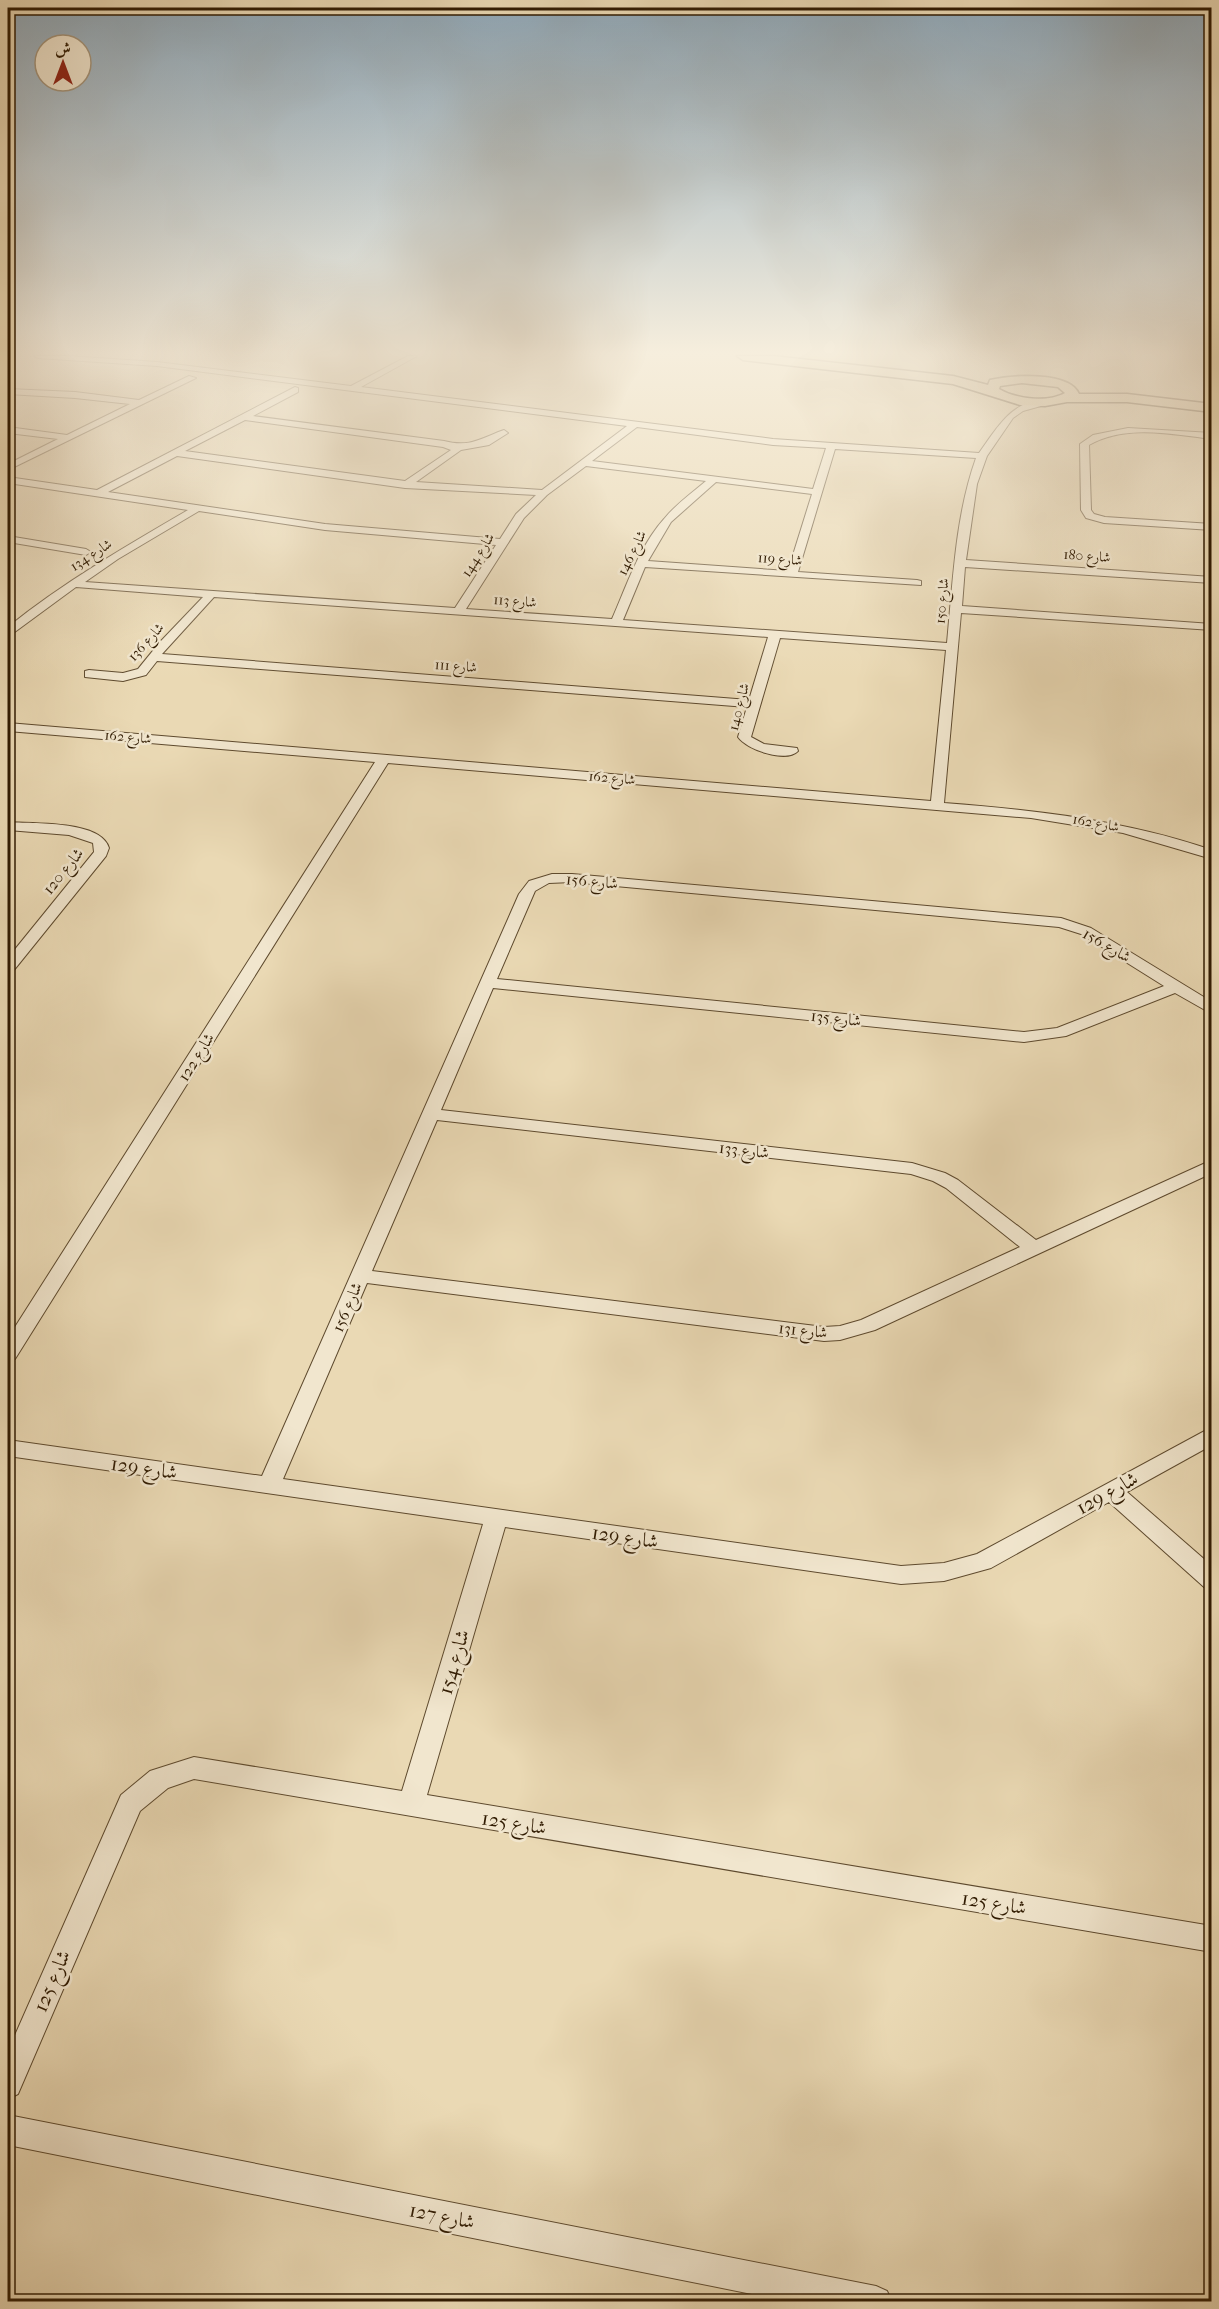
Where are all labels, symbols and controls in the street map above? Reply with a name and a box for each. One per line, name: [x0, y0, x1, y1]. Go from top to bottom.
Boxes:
north arrow: [33, 33, 93, 93]
text: ش: [55, 39, 71, 58]
street label: شارع 146: [614, 528, 653, 580]
street label: شارع 144: [458, 530, 501, 582]
street label: شارع 134: [67, 535, 117, 577]
street label: شارع 180: [1063, 546, 1111, 569]
street label: شارع 119: [757, 549, 803, 572]
street label: شارع 150: [932, 577, 955, 625]
street label: شارع 113: [493, 591, 537, 614]
street label: شارع 136: [124, 619, 170, 667]
street label: شارع 111: [434, 656, 478, 679]
street label: شارع 140: [725, 681, 756, 733]
street label: شارع 162: [104, 726, 152, 751]
street label: شارع 162: [588, 767, 636, 792]
street label: شارع 162: [1071, 811, 1121, 838]
street label: شارع 120: [39, 844, 90, 900]
street label: شارع 156: [565, 869, 619, 897]
street label: شارع 156: [1078, 924, 1134, 970]
street label: شارع 135: [810, 1006, 862, 1034]
street label: شارع 122: [174, 1029, 222, 1087]
street label: شارع 133: [718, 1138, 770, 1166]
street label: شارع 156: [328, 1279, 370, 1336]
street label: شارع 131: [777, 1318, 828, 1346]
street label: شارع 129: [108, 1452, 179, 1490]
street label: شارع 129: [1072, 1467, 1145, 1525]
street label: شارع 129: [589, 1521, 660, 1559]
street label: شارع 154: [434, 1627, 480, 1699]
street label: شارع 125: [479, 1807, 548, 1845]
street label: شارع 125: [959, 1887, 1028, 1925]
street label: شارع 125: [29, 1947, 81, 2018]
street label: شارع 127: [406, 2198, 477, 2239]

